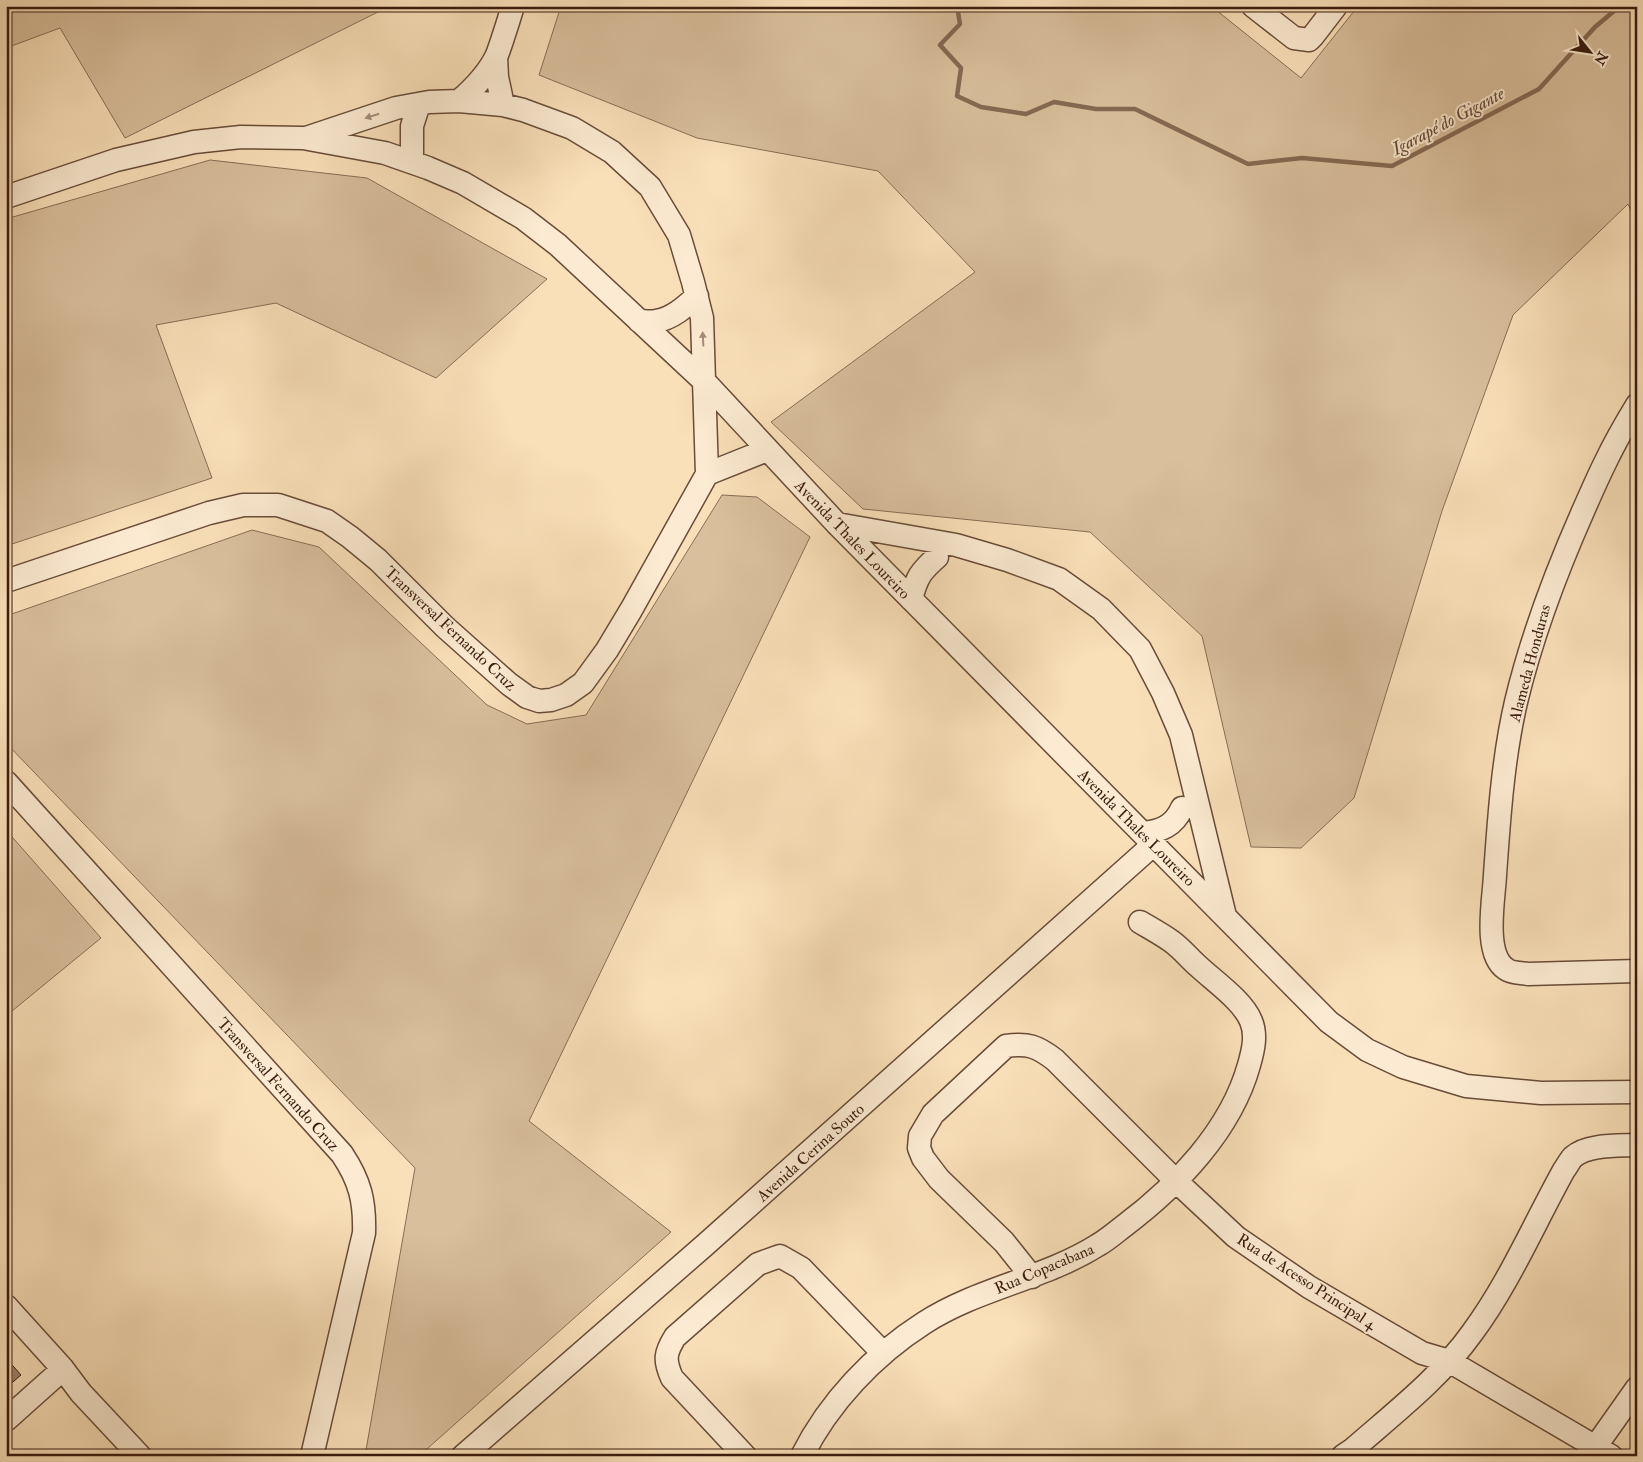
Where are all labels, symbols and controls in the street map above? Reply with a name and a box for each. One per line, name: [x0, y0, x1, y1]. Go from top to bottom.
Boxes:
north arrow: [1566, 28, 1616, 78]
text: N: [1590, 48, 1612, 68]
water label: Igarapé do Gigante: [1387, 82, 1509, 161]
one-way arrow: [364, 113, 379, 121]
one-way arrow: [699, 330, 707, 346]
street label: Avenida Thales Loureiro: [790, 475, 915, 604]
street label: Transversal Fernando Cruz: [380, 562, 521, 695]
street label: Alameda Honduras: [1504, 602, 1555, 725]
street label: Avenida Thales Loureiro: [1073, 764, 1199, 891]
street label: Transversal Fernando Cruz: [213, 1014, 344, 1156]
street label: Avenida Cerina Souto: [752, 1099, 869, 1207]
street label: Rua de Acesso Principal 4: [1233, 1229, 1381, 1336]
street label: Rua Copacabana: [992, 1239, 1098, 1300]

